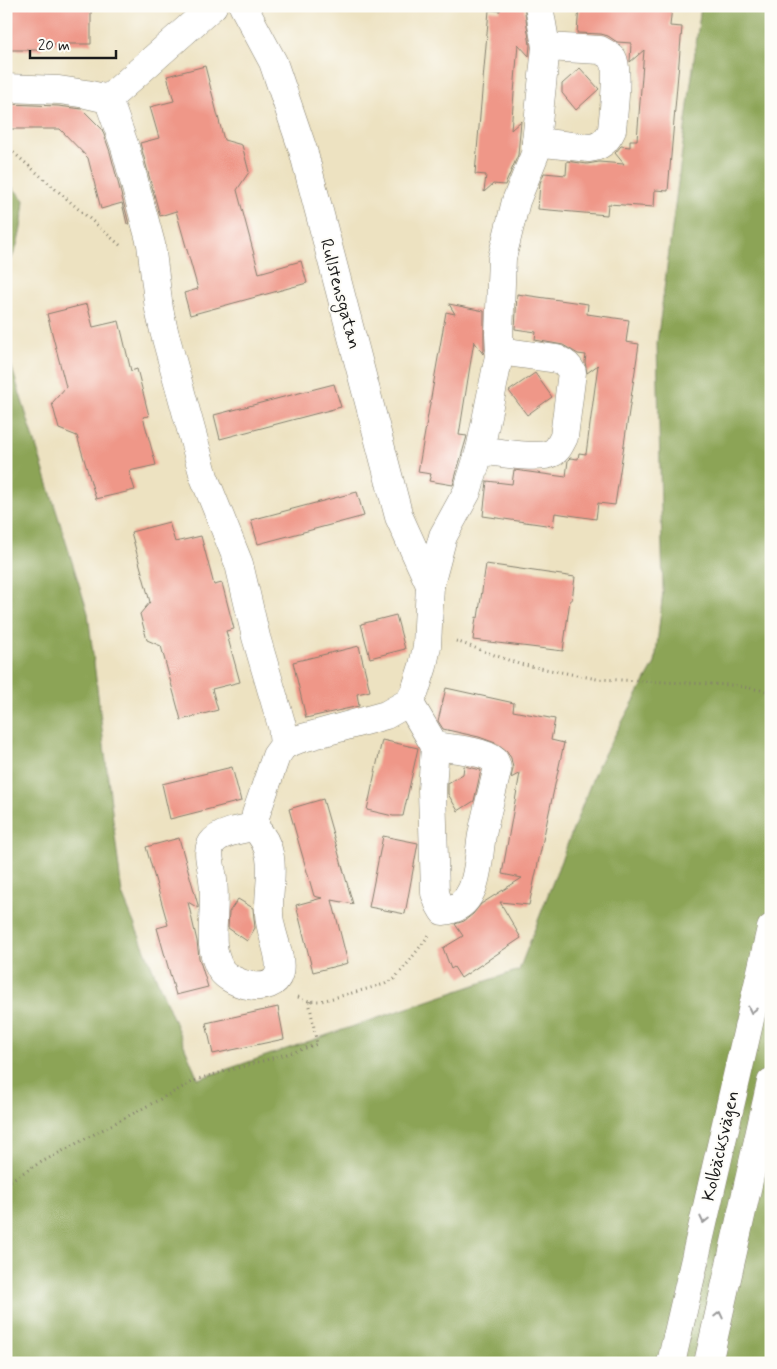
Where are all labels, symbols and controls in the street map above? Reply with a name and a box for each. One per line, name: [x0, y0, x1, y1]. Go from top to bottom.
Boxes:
scale bar: [30, 28, 116, 60]
text: 20 m: [38, 36, 70, 56]
street label: Rullstensgatan: [313, 236, 366, 352]
one-way arrow: [747, 1006, 758, 1015]
street label: Kolbäcksvägen: [697, 1088, 745, 1204]
one-way arrow: [699, 1215, 710, 1224]
one-way arrow: [713, 1311, 724, 1320]

